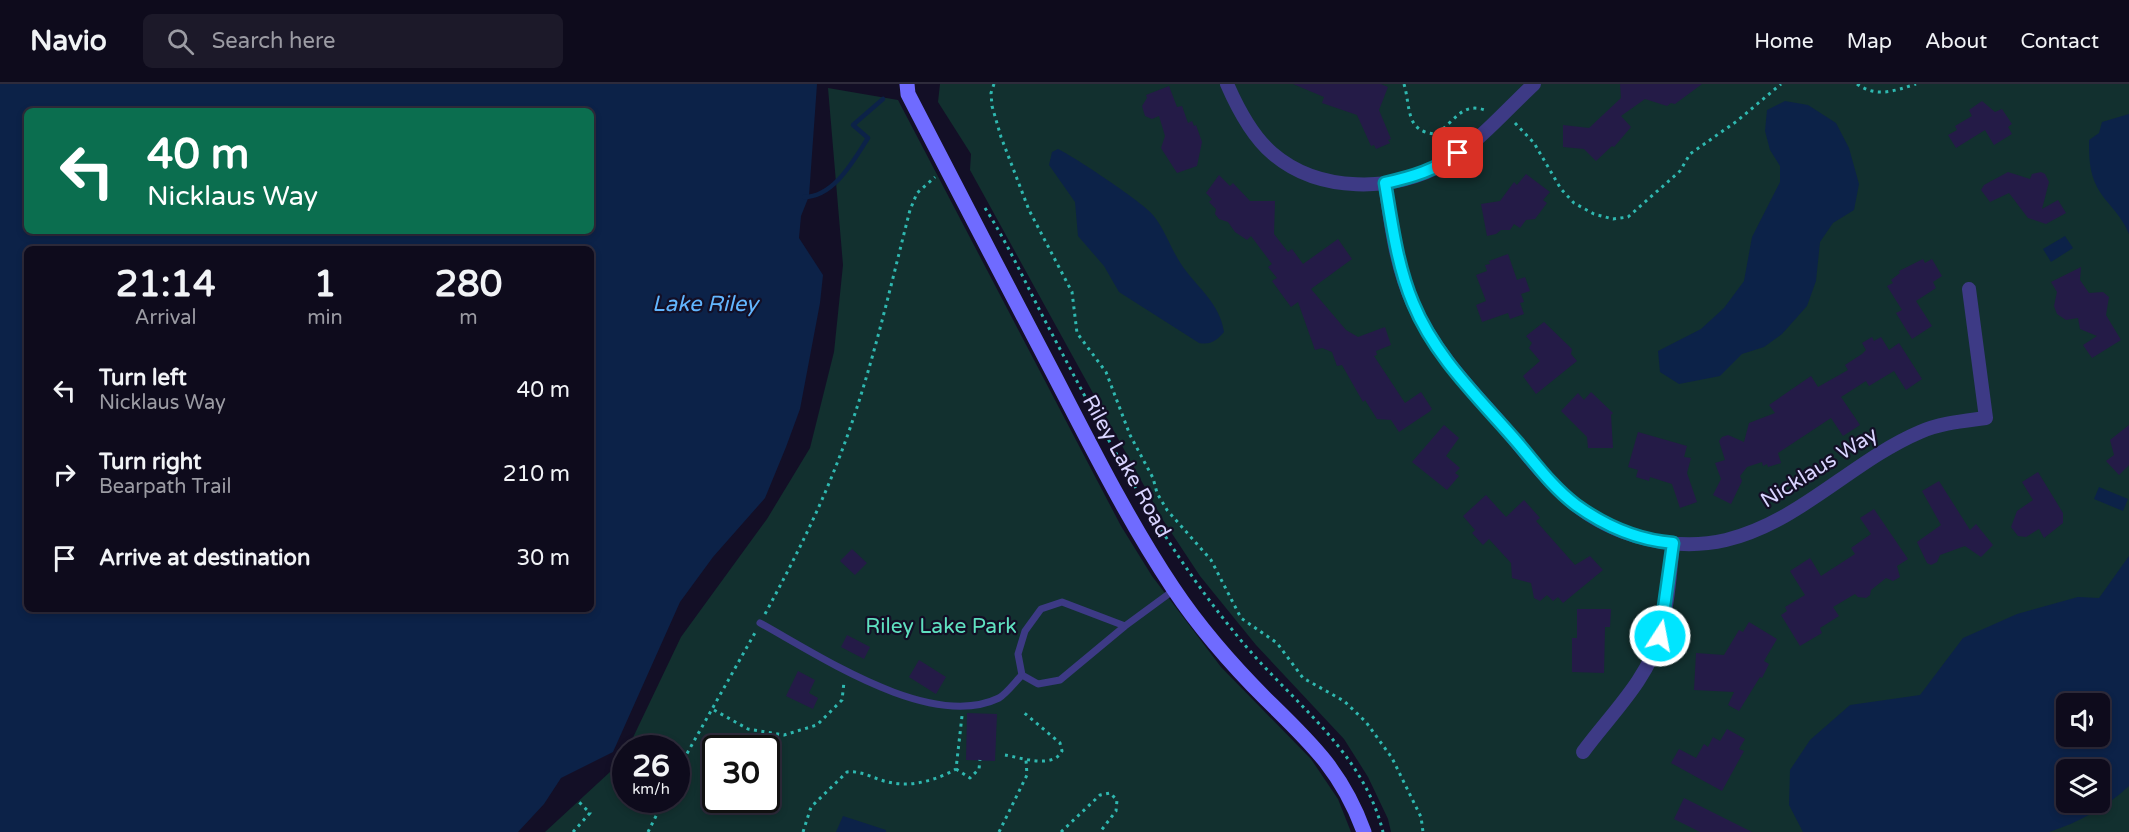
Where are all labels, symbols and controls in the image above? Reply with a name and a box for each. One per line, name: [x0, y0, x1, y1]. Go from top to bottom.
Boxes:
search box: [143, 14, 563, 68]
text: Navio: [30, 24, 107, 58]
icon: search: [164, 25, 197, 58]
text: Search here: [212, 28, 336, 54]
text: Home: [1754, 29, 1814, 54]
text: Map: [1847, 29, 1892, 54]
text: About: [1925, 29, 1987, 54]
text: Contact: [2020, 29, 2099, 54]
pin: [1432, 127, 1483, 178]
text: 40 m: [147, 129, 249, 180]
icon: left: [48, 132, 126, 210]
icon: arrive: [1441, 136, 1474, 169]
text: Nicklaus Way: [147, 180, 318, 213]
text: 21:14: [116, 263, 216, 306]
text: 1: [314, 263, 336, 306]
text: 280: [434, 263, 502, 306]
water label: Lake Riley: [652, 291, 760, 317]
text: Arrival: [135, 306, 197, 330]
text: min: [307, 306, 343, 330]
text: m: [459, 306, 478, 330]
text: Turn left: [99, 365, 187, 391]
icon: left: [48, 374, 81, 407]
text: 40 m: [516, 377, 570, 403]
text: Nicklaus Way: [99, 391, 226, 415]
street label: Riley Lake Road: [1077, 391, 1176, 542]
street label: Nicklaus Way: [1756, 422, 1882, 513]
text: Turn right: [99, 449, 201, 475]
icon: right: [48, 458, 81, 491]
text: 210 m: [503, 461, 570, 487]
text: Bearpath Trail: [99, 475, 231, 499]
icon: arrive: [48, 542, 81, 575]
text: Arrive at destination: [99, 545, 310, 571]
text: 30 m: [516, 545, 570, 571]
position arrow: [1628, 604, 1692, 668]
park label: Riley Lake Park: [865, 614, 1017, 639]
map controls: [2056, 693, 2110, 813]
button: sound: [2056, 693, 2110, 747]
speed limit sign: 30: [702, 735, 780, 813]
text: 26: [632, 748, 670, 785]
button: layers: [2056, 759, 2110, 813]
text: km/h: [632, 780, 670, 798]

